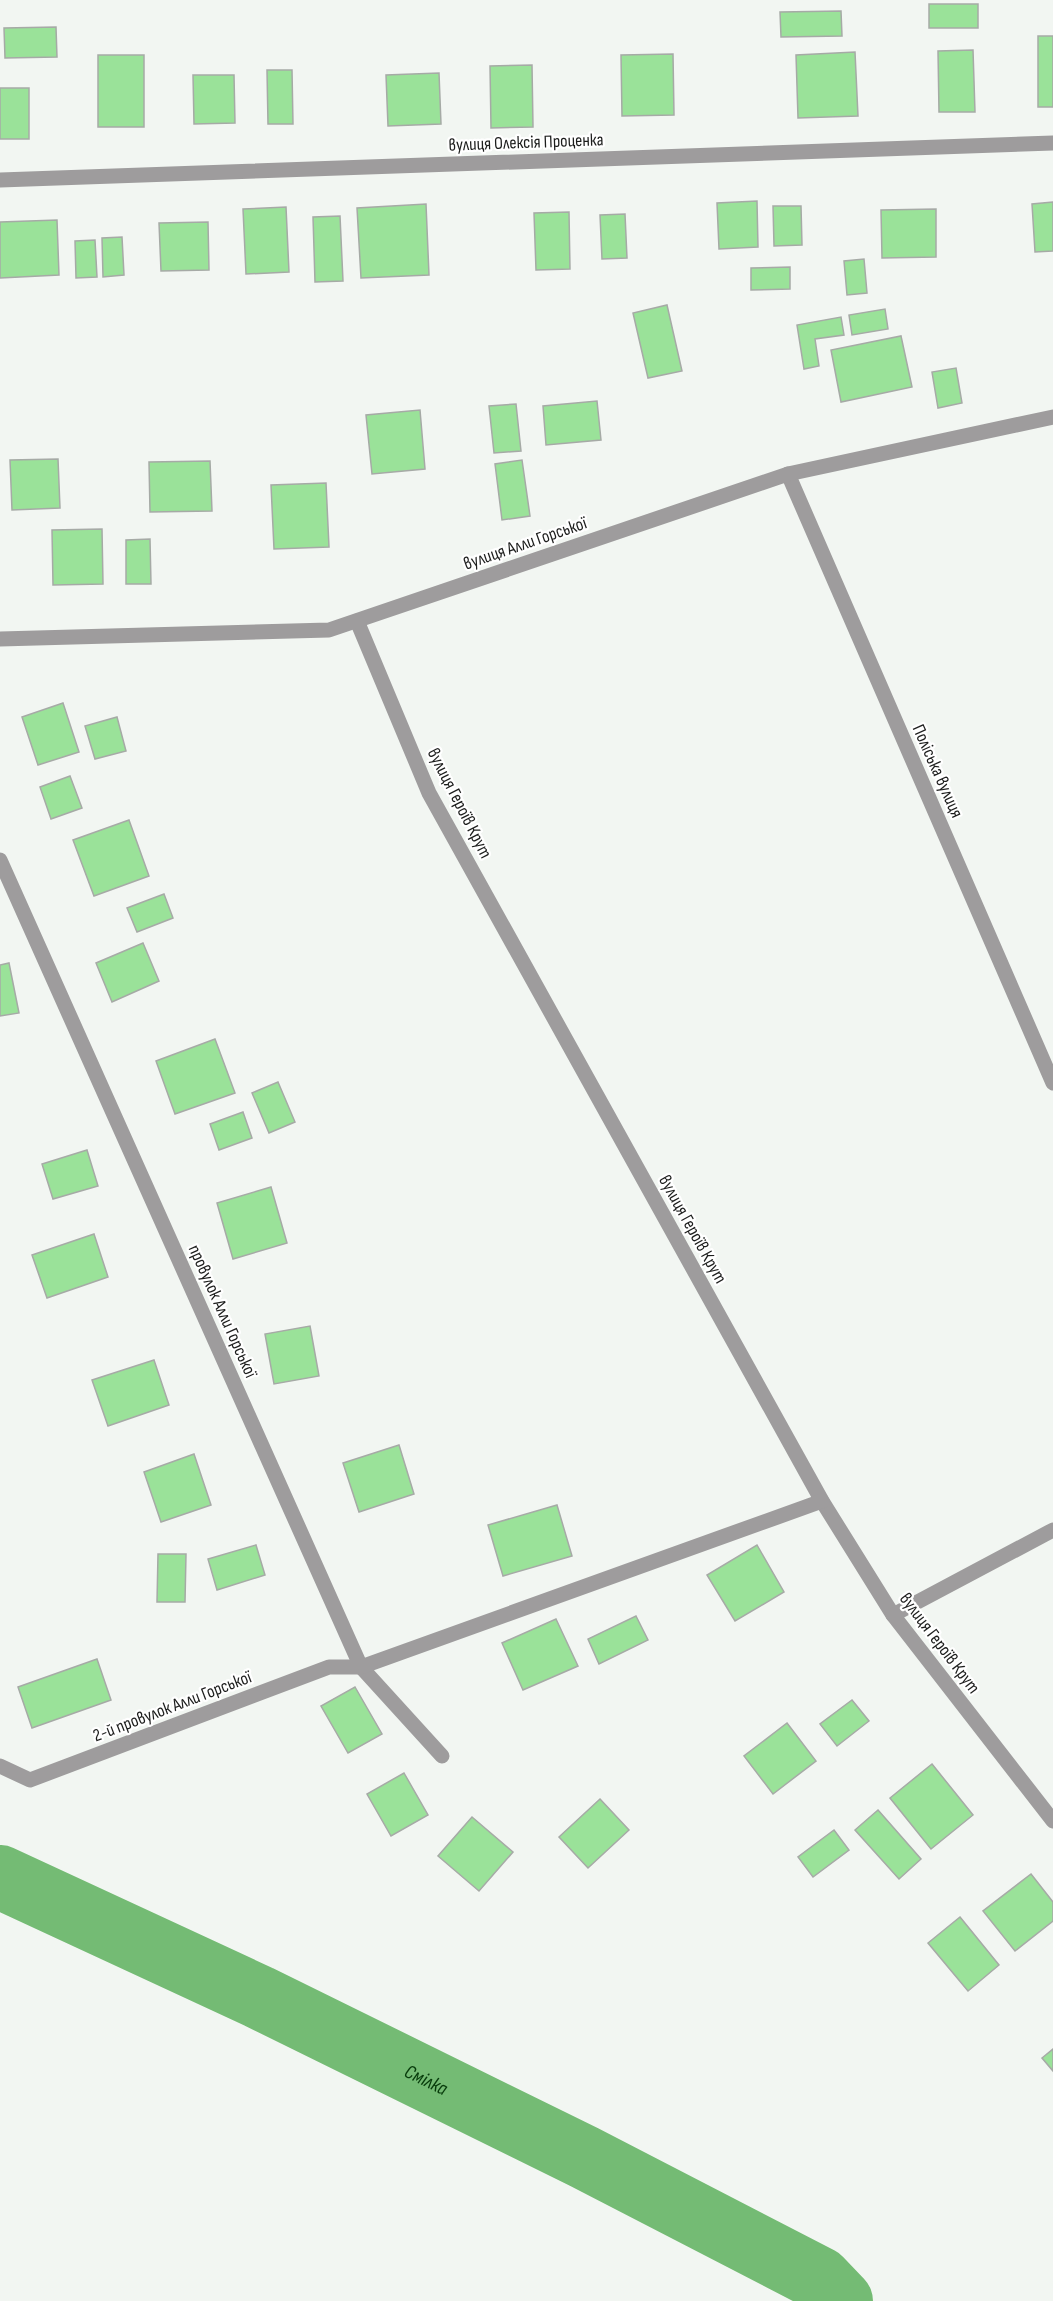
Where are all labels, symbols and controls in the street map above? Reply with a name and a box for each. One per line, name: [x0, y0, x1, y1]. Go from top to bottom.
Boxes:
street label: вулиця Олексія Проценка: [448, 129, 604, 156]
street label: вулиця Алли Горської: [461, 512, 590, 574]
street label: Поліська вулиця: [908, 721, 967, 821]
street label: вулиця Героїв Крут: [423, 745, 496, 862]
street label: вулиця Героїв Крут: [654, 1171, 731, 1287]
street label: провулок Алли Горської: [184, 1241, 262, 1382]
street label: вулиця Героїв Крут: [895, 1589, 984, 1698]
street label: 2-й провулок Алли Горської: [90, 1666, 255, 1746]
water label: Смілка: [400, 2060, 451, 2101]

